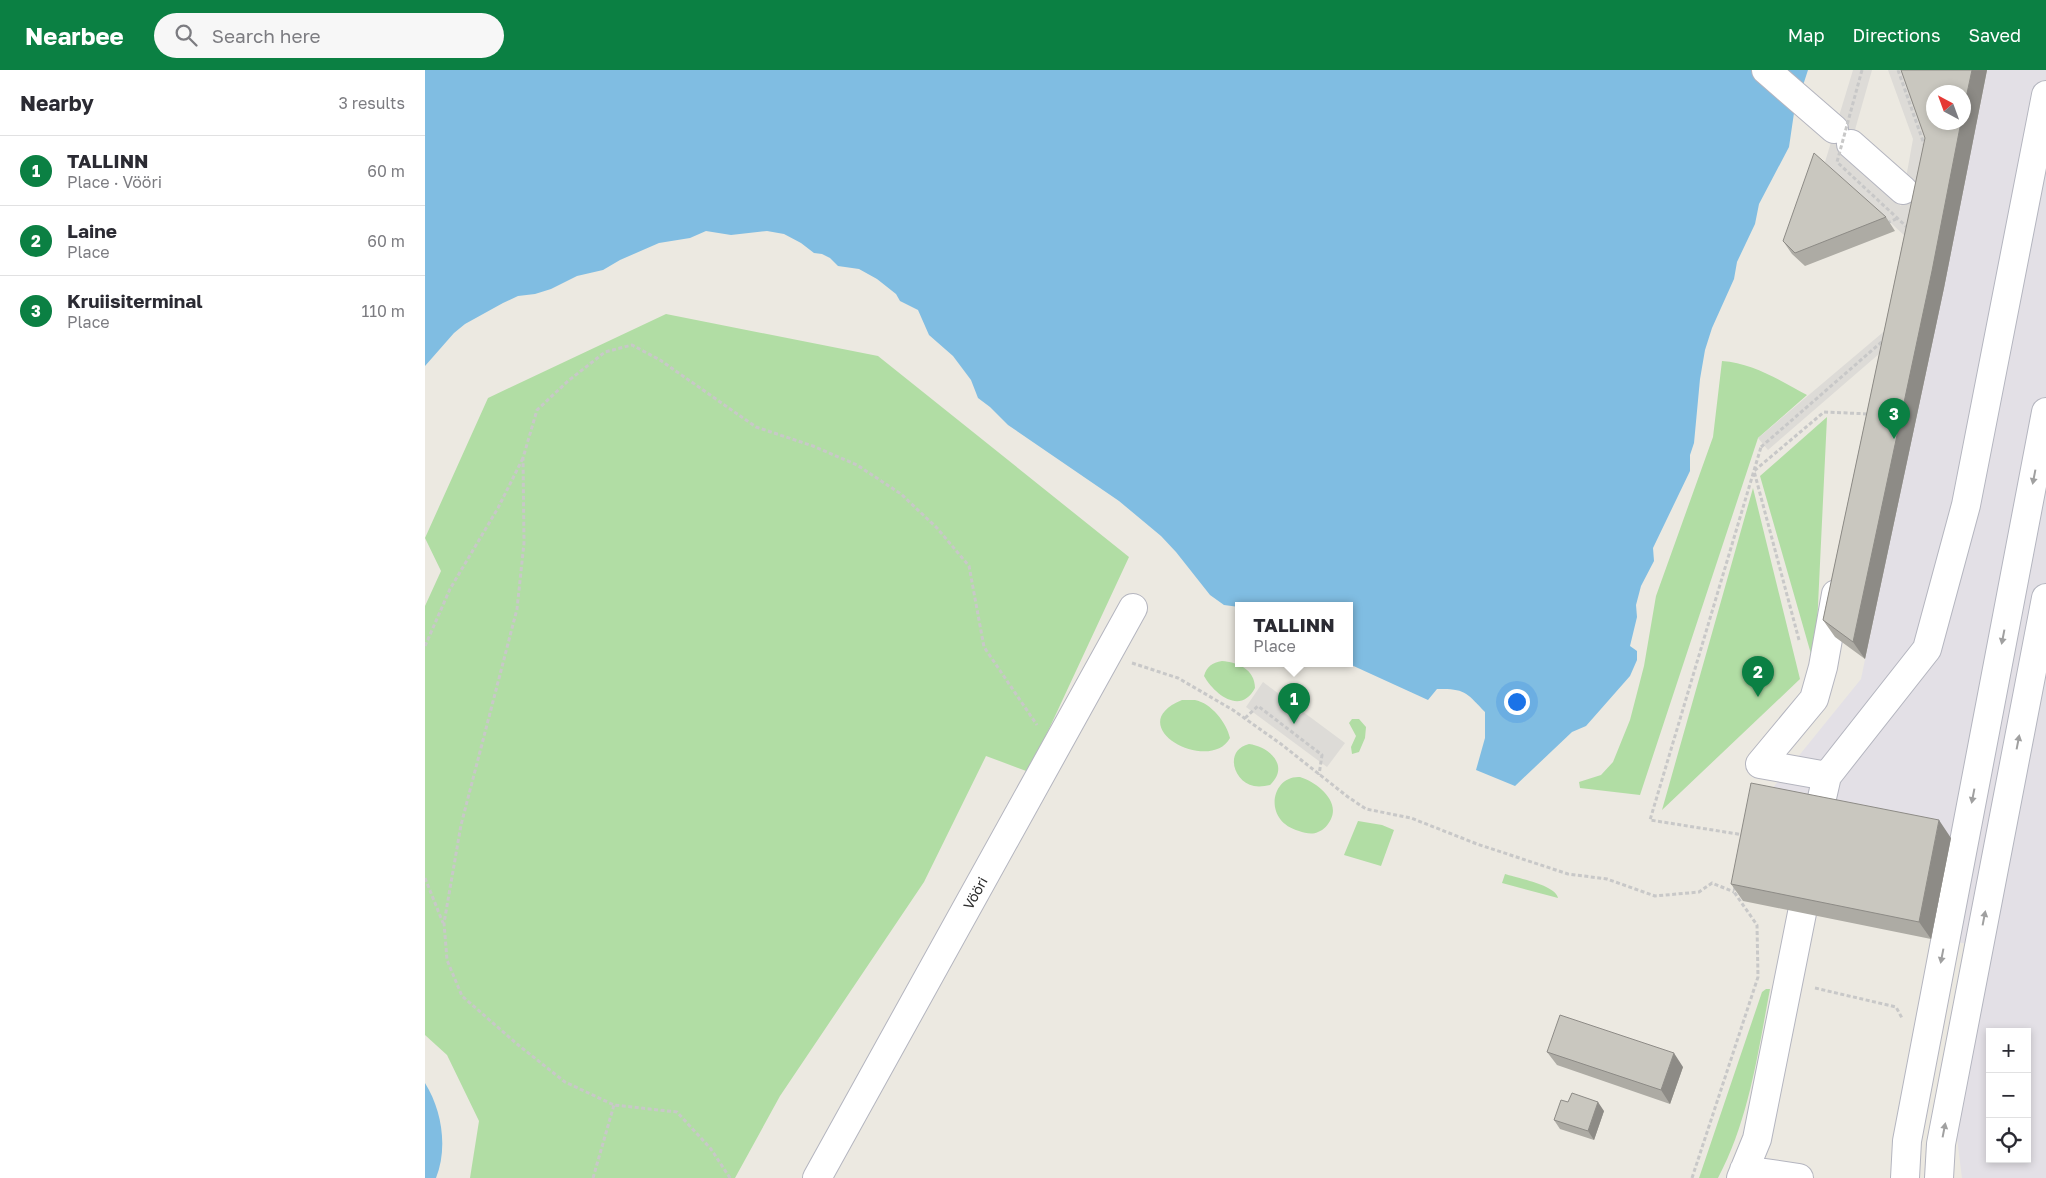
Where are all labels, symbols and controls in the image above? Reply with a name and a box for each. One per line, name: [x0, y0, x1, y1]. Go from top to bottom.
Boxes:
search box: [154, 13, 504, 58]
text: Nearbee: [25, 21, 124, 50]
icon: search: [172, 21, 200, 49]
text: Search here: [212, 24, 321, 47]
text: Map: [1788, 24, 1824, 46]
text: Directions: [1852, 24, 1940, 46]
text: Saved: [1968, 24, 2021, 46]
north arrow: [1926, 85, 1971, 130]
text: Nearby: [20, 90, 94, 116]
text: 3 results: [338, 93, 405, 113]
text: TALLINN: [67, 149, 149, 172]
text: 1: [32, 161, 40, 181]
text: 60 m: [367, 161, 405, 181]
text: Place · Vööri: [67, 172, 162, 192]
text: Laine: [67, 219, 117, 242]
text: 2: [31, 231, 41, 251]
text: 60 m: [367, 231, 405, 251]
text: Place: [67, 242, 110, 262]
text: Kruiisiterminal: [67, 289, 203, 312]
text: 3: [31, 301, 41, 321]
text: 110 m: [361, 301, 405, 321]
text: Place: [67, 312, 110, 332]
pin: 3: [1878, 398, 1910, 439]
one-way arrow: [2029, 470, 2037, 486]
popup: [1235, 602, 1353, 667]
text: TALLINN: [1253, 613, 1335, 636]
one-way arrow: [1999, 629, 2007, 644]
text: Place: [1253, 636, 1296, 656]
pin: 2: [1742, 656, 1774, 697]
pin: 1: [1278, 683, 1310, 724]
your location: [1504, 689, 1530, 715]
one-way arrow: [2015, 733, 2023, 749]
one-way arrow: [1968, 789, 1976, 805]
street label: Vööri: [959, 874, 991, 912]
one-way arrow: [1981, 910, 1989, 926]
one-way arrow: [1938, 948, 1946, 964]
map controls: [1986, 1028, 2031, 1163]
button: +: [1986, 1028, 2031, 1073]
button: −: [1986, 1073, 2031, 1118]
button: locate: [1986, 1118, 2031, 1163]
one-way arrow: [1940, 1122, 1948, 1137]

